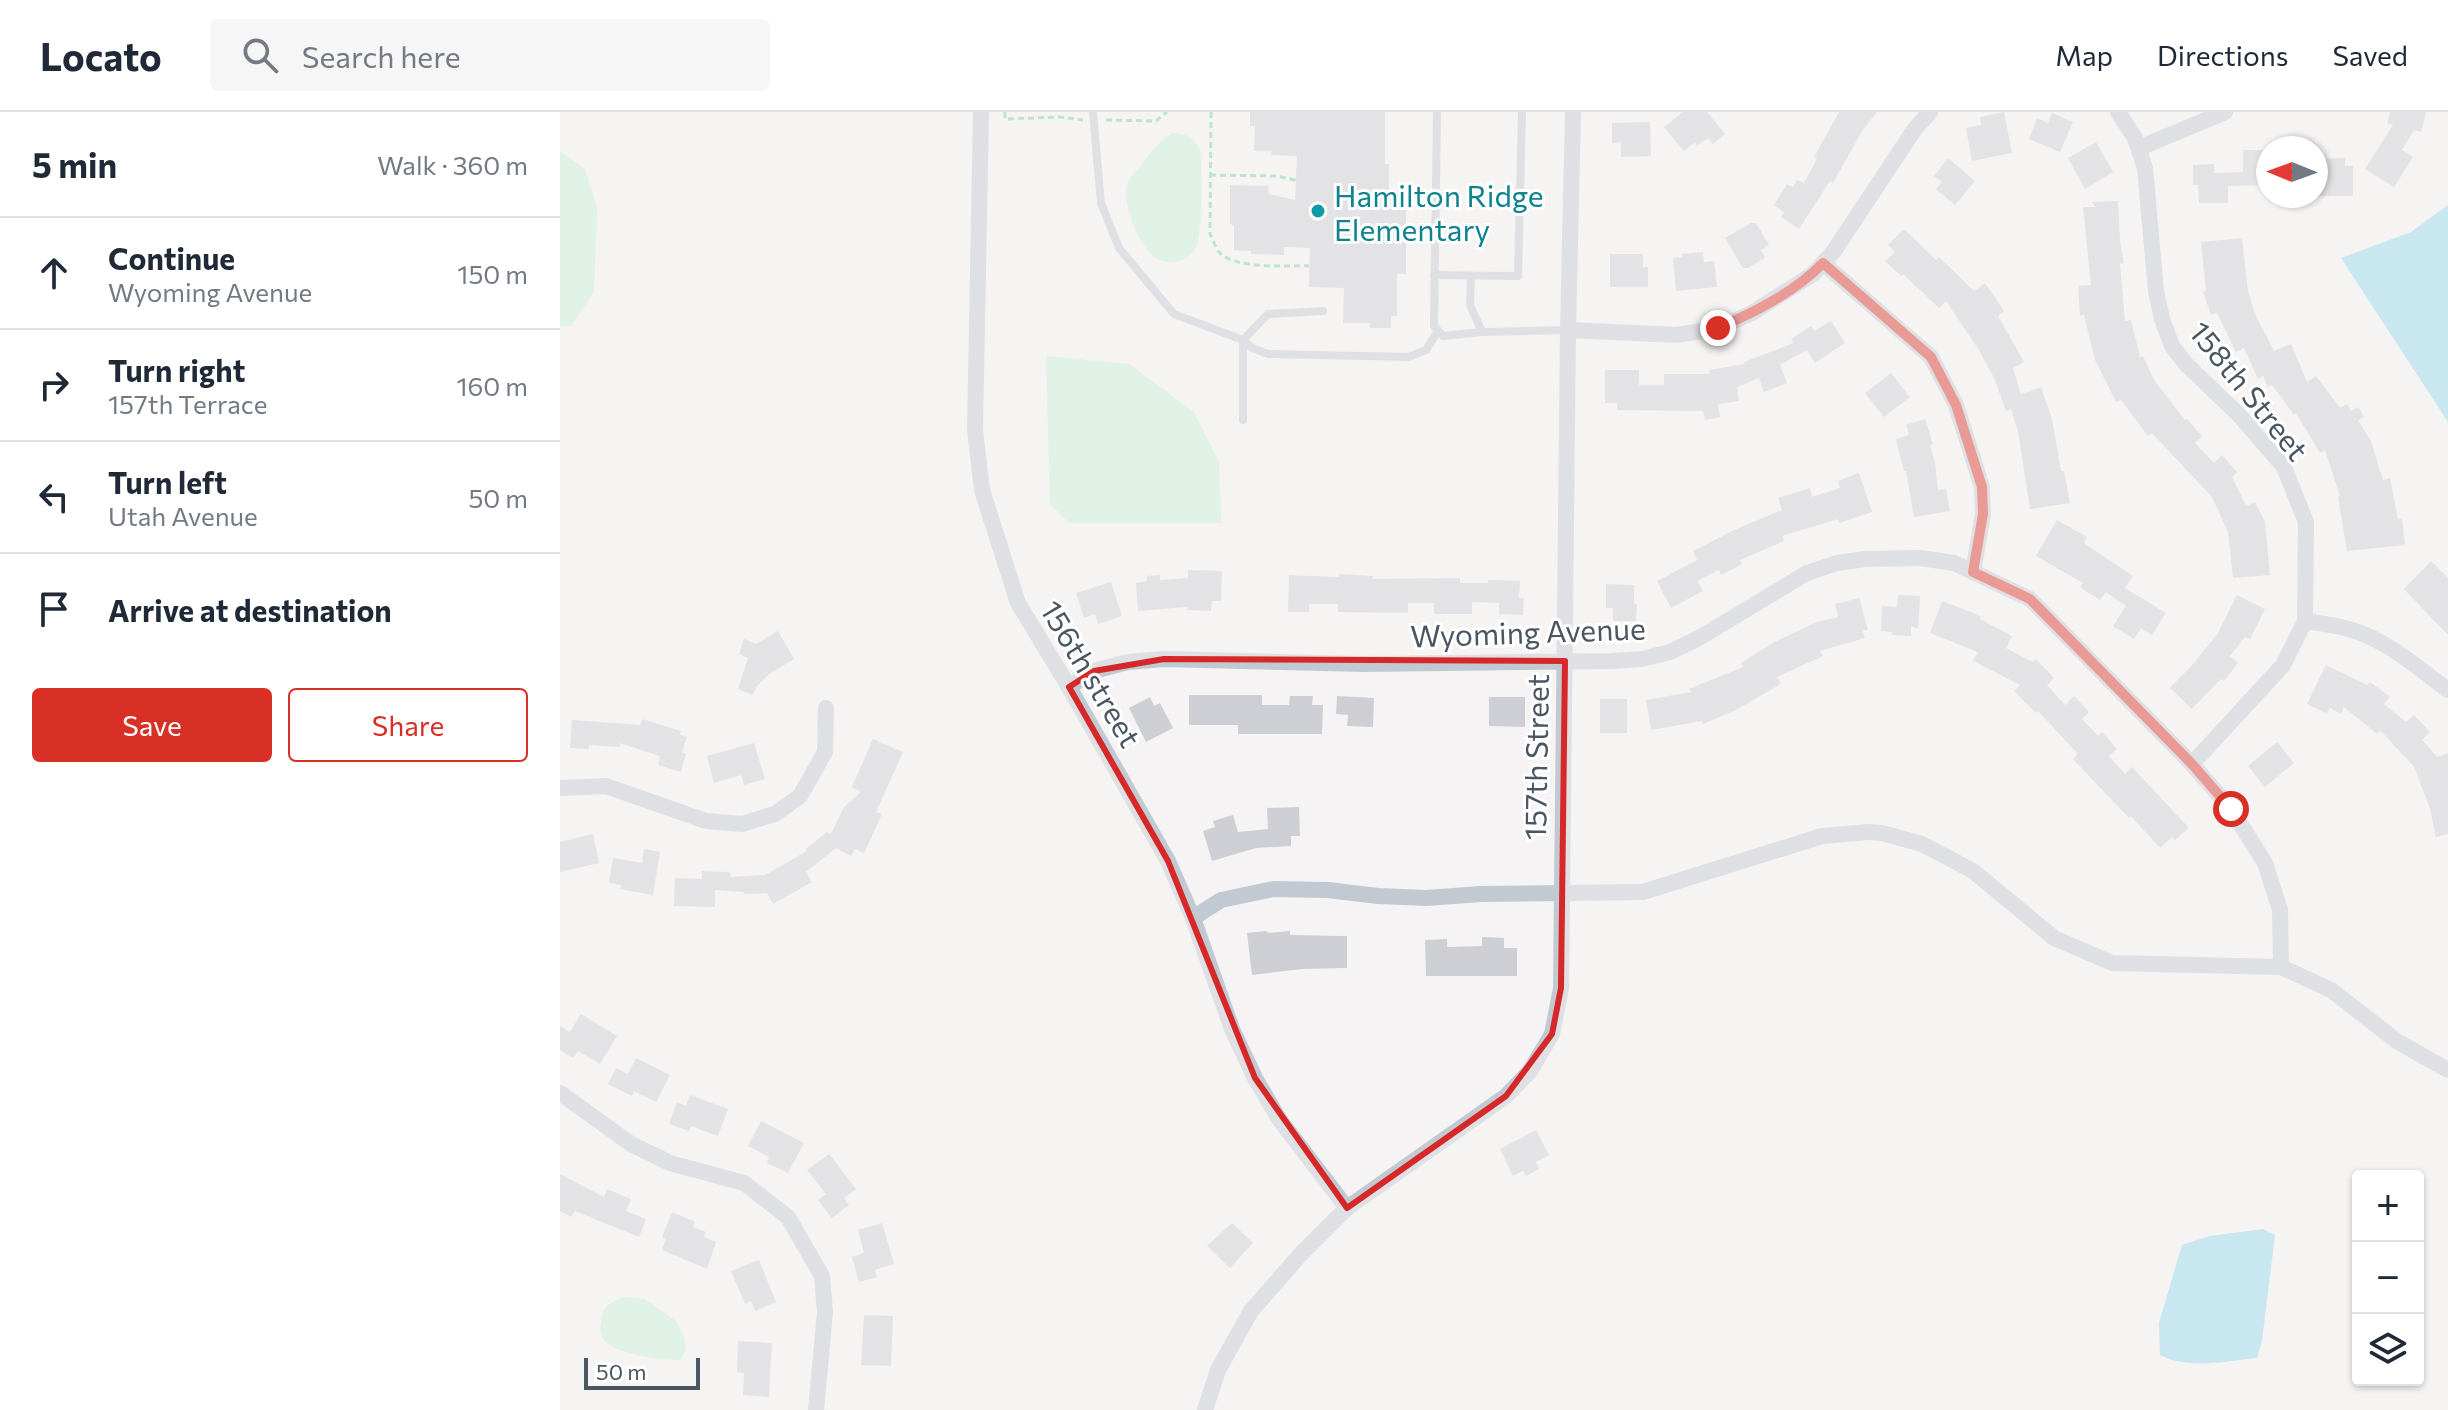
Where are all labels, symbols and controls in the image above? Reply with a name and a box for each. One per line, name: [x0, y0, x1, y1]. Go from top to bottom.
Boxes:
search box: [210, 19, 770, 91]
text: Locato: [40, 32, 162, 79]
icon: search: [238, 33, 282, 77]
text: Search here: [302, 37, 460, 74]
text: Map: [2055, 38, 2113, 72]
text: Directions: [2157, 38, 2288, 72]
text: Saved: [2332, 38, 2408, 72]
north arrow: [2256, 136, 2328, 208]
text: 5 min: [32, 143, 117, 185]
text: Walk · 360 m: [377, 149, 528, 180]
place label: Hamilton Ridge Elementary: [1334, 176, 1544, 247]
marker: Hamilton Ridge Elementary: [1309, 202, 1327, 220]
text: Continue: [108, 239, 235, 276]
icon: ahead: [32, 251, 76, 295]
text: 150 m: [457, 258, 528, 289]
text: Wyoming Avenue: [108, 276, 312, 307]
route end: [1700, 310, 1736, 346]
street label: 158th Street: [2183, 313, 2317, 467]
text: Turn right: [108, 351, 245, 388]
icon: right: [32, 363, 76, 407]
text: 160 m: [456, 370, 528, 401]
text: 157th Terrace: [108, 388, 267, 419]
text: Turn left: [108, 463, 227, 500]
icon: left: [32, 475, 76, 519]
text: 50 m: [468, 482, 528, 513]
text: Utah Avenue: [108, 500, 258, 531]
icon: arrive: [32, 587, 76, 631]
text: Arrive at destination: [108, 591, 392, 628]
street label: 156th street: [1034, 593, 1150, 753]
street label: Wyoming Avenue: [1410, 608, 1646, 654]
street label: 157th Street: [1515, 674, 1555, 840]
button: Save: [32, 688, 272, 762]
button: Share: [288, 688, 528, 762]
route start: [2213, 791, 2249, 827]
map controls: [2352, 1170, 2424, 1386]
button: +: [2352, 1170, 2424, 1242]
button: −: [2352, 1242, 2424, 1314]
button: layers: [2352, 1314, 2424, 1386]
scale bar: [584, 1354, 700, 1390]
text: 50 m: [596, 1358, 646, 1385]

